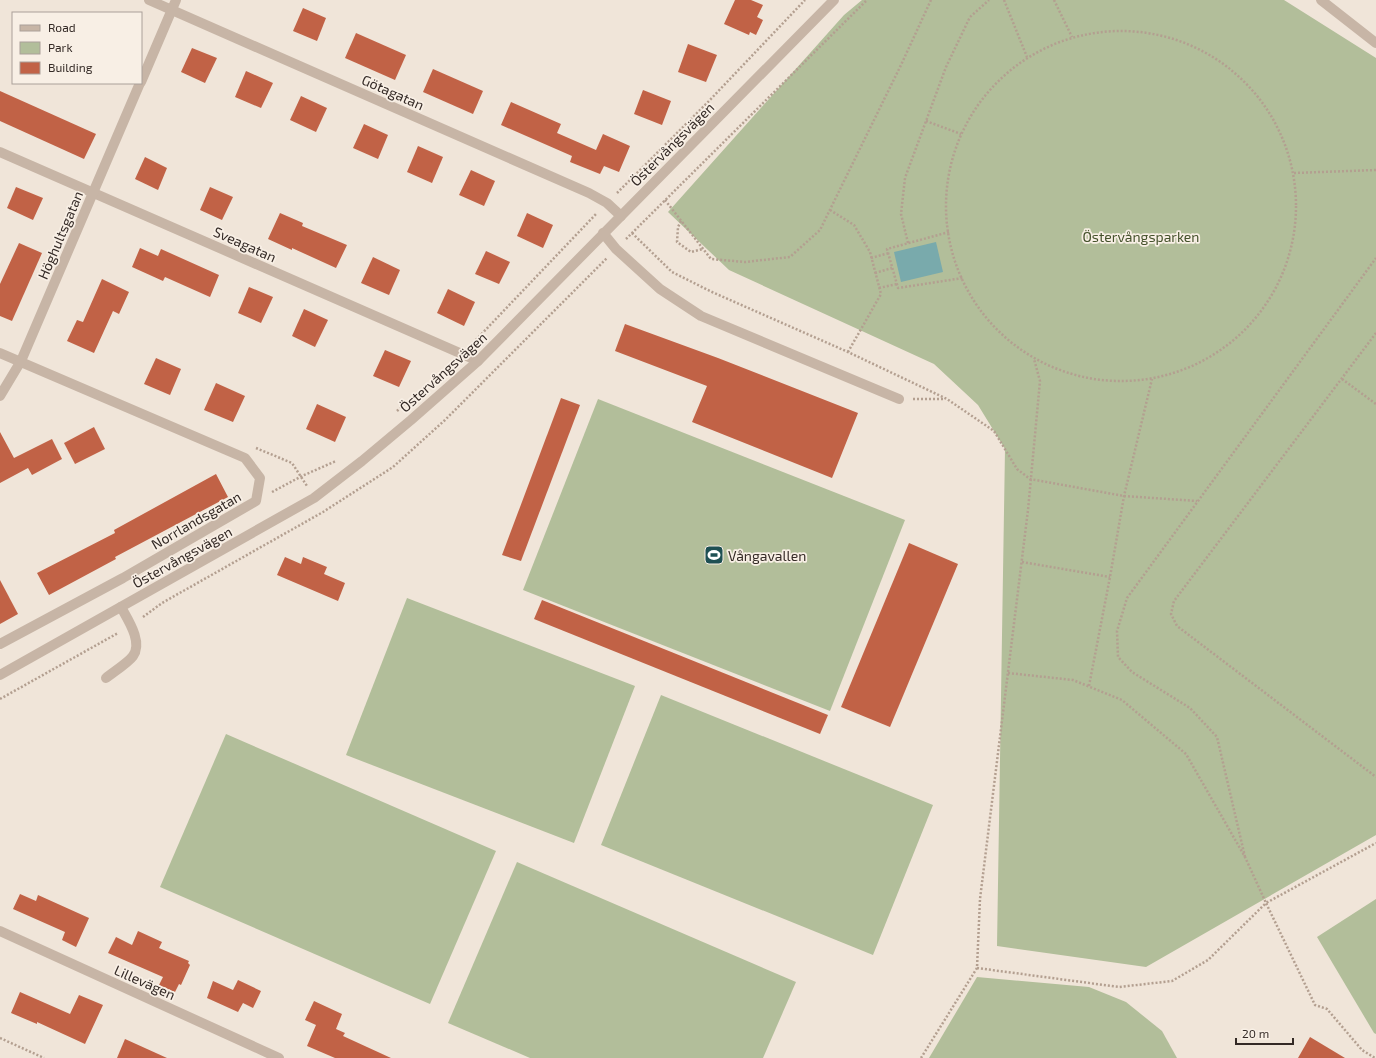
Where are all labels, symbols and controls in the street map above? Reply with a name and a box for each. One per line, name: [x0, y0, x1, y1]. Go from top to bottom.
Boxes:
legend: [12, 12, 142, 84]
text: Road: [48, 20, 76, 34]
text: Park: [48, 40, 73, 54]
text: Building: [48, 60, 93, 74]
street label: Götagatan: [359, 71, 427, 113]
street label: Östervångsvägen: [627, 99, 717, 189]
street label: Höghultsgatan: [34, 188, 86, 282]
street label: Sveagatan: [211, 223, 279, 265]
park label: Östervångsparken: [1082, 228, 1200, 245]
street label: Östervångsvägen: [396, 328, 490, 416]
street label: Norrlandsgatan: [148, 487, 244, 553]
street label: Östervångsvägen: [129, 523, 235, 591]
sports icon: Vångavallen: [703, 544, 725, 566]
place label: Vångavallen: [728, 547, 806, 564]
street label: Lillevägen: [112, 961, 178, 1003]
scale bar: [1236, 1020, 1293, 1046]
text: 20 m: [1242, 1026, 1269, 1040]

